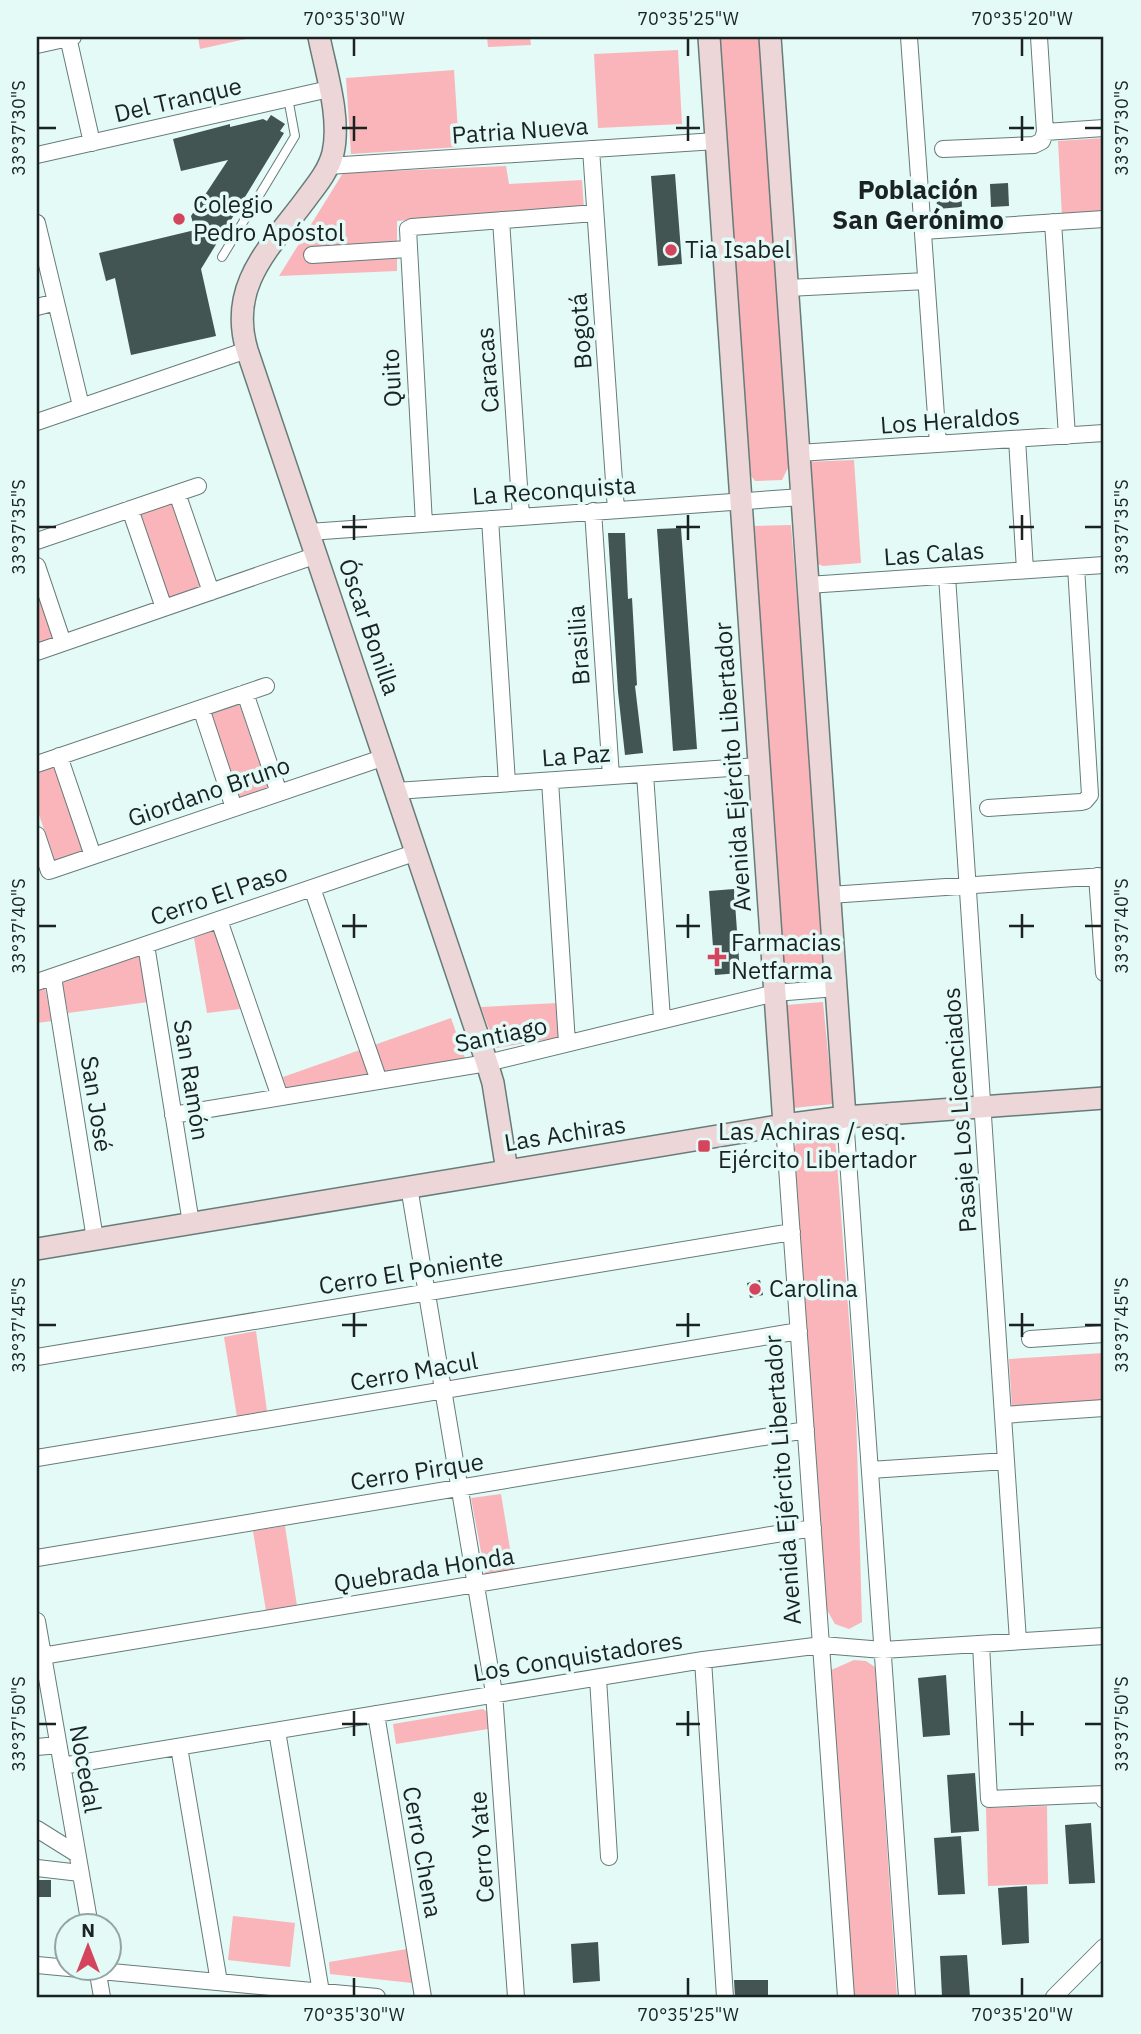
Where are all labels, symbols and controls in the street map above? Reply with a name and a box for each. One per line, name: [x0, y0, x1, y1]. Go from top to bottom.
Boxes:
text: 70°35'30"W: [303, 7, 405, 30]
text: 70°35'25"W: [637, 7, 739, 30]
text: 70°35'20"W: [971, 7, 1073, 30]
street label: Del Tranque: [111, 69, 245, 129]
text: 33°37'30"S: [7, 80, 30, 176]
text: 33°37'30"S: [1110, 80, 1133, 176]
street label: Patria Nueva: [451, 109, 589, 151]
district label: Población San Gerónimo: [832, 172, 1004, 236]
place label: Colegio Pedro Apóstol: [193, 188, 345, 248]
marker: Colegio Pedro Apóstol: [171, 211, 187, 227]
place label: Tia Isabel: [685, 233, 791, 265]
marker: Tia Isabel: [663, 242, 679, 258]
street label: Bogotá: [561, 292, 599, 370]
street label: Caracas: [468, 326, 506, 414]
street label: Quito: [373, 348, 409, 408]
street label: Los Heraldos: [879, 399, 1021, 441]
street label: La Reconquista: [471, 468, 637, 512]
text: 33°37'35"S: [7, 479, 30, 575]
text: 33°37'35"S: [1110, 479, 1133, 575]
street label: Las Calas: [882, 534, 985, 572]
street label: Óscar Bonilla: [332, 554, 408, 699]
street label: Brasilia: [559, 604, 597, 686]
street label: Avenida Ejército Libertador: [706, 621, 758, 913]
street label: La Paz: [541, 737, 611, 773]
street label: Giordano Bruno: [123, 748, 294, 834]
street label: Cerro El Paso: [146, 856, 292, 932]
text: 33°37'40"S: [7, 878, 30, 974]
text: 33°37'40"S: [1110, 878, 1133, 974]
place label: Farmacias Netfarma: [731, 926, 841, 986]
marker: Farmacias Netfarma: [709, 949, 725, 965]
street label: Pasaje Los Licenciados: [934, 986, 984, 1234]
street label: Santiago: [452, 1009, 550, 1059]
street label: San Ramón: [167, 1017, 217, 1143]
street label: San José: [74, 1054, 120, 1154]
street label: Las Achiras: [502, 1108, 628, 1158]
place label: Las Achiras / esq. Ejército Libertador: [718, 1115, 917, 1175]
marker: Las Achiras / esq. Ejército Libertador: [696, 1138, 712, 1154]
street label: Cerro El Poniente: [316, 1241, 505, 1301]
place label: Carolina: [769, 1272, 858, 1304]
text: 33°37'45"S: [7, 1277, 30, 1373]
text: 33°37'45"S: [1110, 1277, 1133, 1373]
marker: Carolina: [747, 1281, 763, 1297]
street label: Avenida Ejército Libertador: [756, 1334, 808, 1626]
street label: Cerro Macul: [347, 1344, 480, 1398]
street label: Cerro Pirque: [348, 1445, 486, 1497]
street label: Quebrada Honda: [331, 1539, 517, 1599]
street label: Los Conquistadores: [471, 1624, 685, 1688]
text: 33°37'50"S: [7, 1676, 30, 1772]
text: 33°37'50"S: [1110, 1676, 1133, 1772]
street label: Nocedal: [63, 1722, 109, 1815]
street label: Cerro Chena: [396, 1784, 450, 1920]
street label: Cerro Yate: [461, 1790, 501, 1904]
north arrow: [52, 1912, 122, 1982]
text: N: [81, 1918, 95, 1942]
text: 70°35'30"W: [303, 2003, 405, 2026]
text: 70°35'25"W: [637, 2003, 739, 2026]
text: 70°35'20"W: [971, 2003, 1073, 2026]

